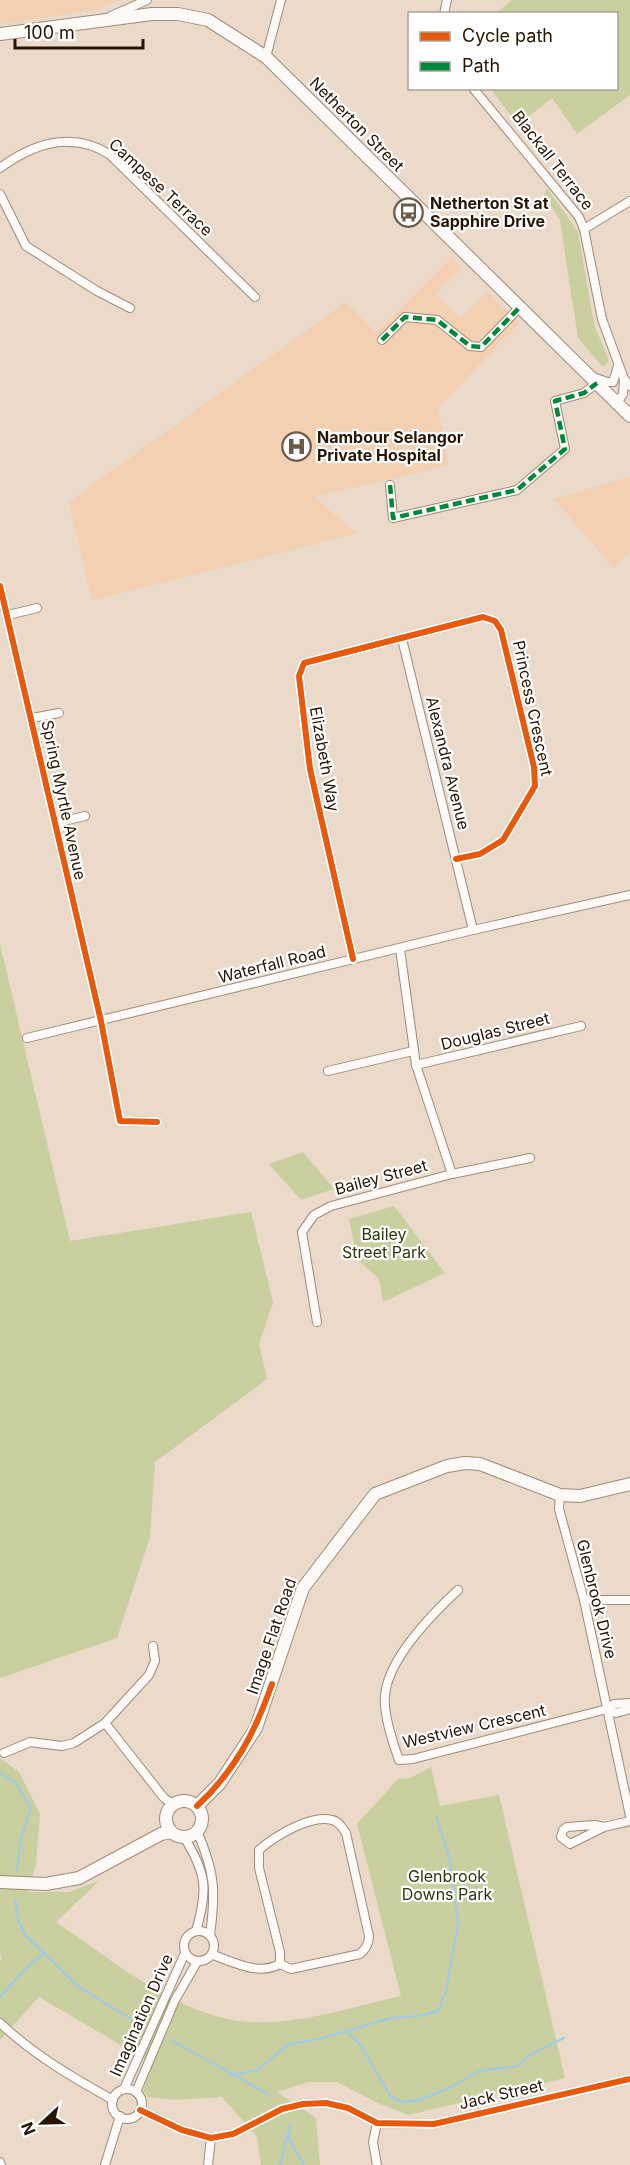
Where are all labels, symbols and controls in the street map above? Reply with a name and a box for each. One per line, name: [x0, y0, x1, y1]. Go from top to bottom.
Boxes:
scale bar: [15, 12, 142, 50]
legend: [408, 12, 618, 90]
text: 100 m: [24, 22, 75, 43]
text: Cycle path: [462, 25, 553, 46]
text: Path: [462, 55, 500, 76]
street label: Netherton Street: [306, 73, 408, 175]
street label: Blackall Terrace: [508, 106, 598, 214]
street label: Campese Terrace: [105, 134, 217, 240]
place label: Netherton St at Sapphire Drive: [430, 193, 549, 231]
bus stop icon: Netherton St at Sapphire Drive: [393, 196, 425, 228]
place label: Nambour Selangor Private Hospital: [317, 427, 464, 465]
hospital icon: Nambour Selangor Private Hospital: [280, 430, 312, 462]
street label: Princess Crescent: [509, 638, 557, 778]
street label: Alexandra Avenue: [422, 694, 474, 832]
street label: Elizabeth Way: [306, 705, 344, 813]
street label: Spring Myrtle Avenue: [37, 718, 91, 882]
street label: Waterfall Road: [216, 941, 328, 987]
street label: Douglas Street: [439, 1008, 551, 1054]
street label: Bailey Street: [333, 1155, 429, 1199]
park label: Bailey Street Park: [342, 1224, 426, 1262]
street label: Glenbrook Drive: [573, 1537, 621, 1661]
street label: Image Flat Road: [242, 1575, 300, 1697]
street label: Westview Crescent: [401, 1700, 547, 1752]
park label: Glenbrook Downs Park: [402, 1866, 493, 1904]
street label: Imagination Drive: [105, 1951, 177, 2079]
street label: Jack Street: [457, 2075, 545, 2113]
north arrow: [12, 2093, 72, 2153]
text: N: [17, 2119, 40, 2138]

